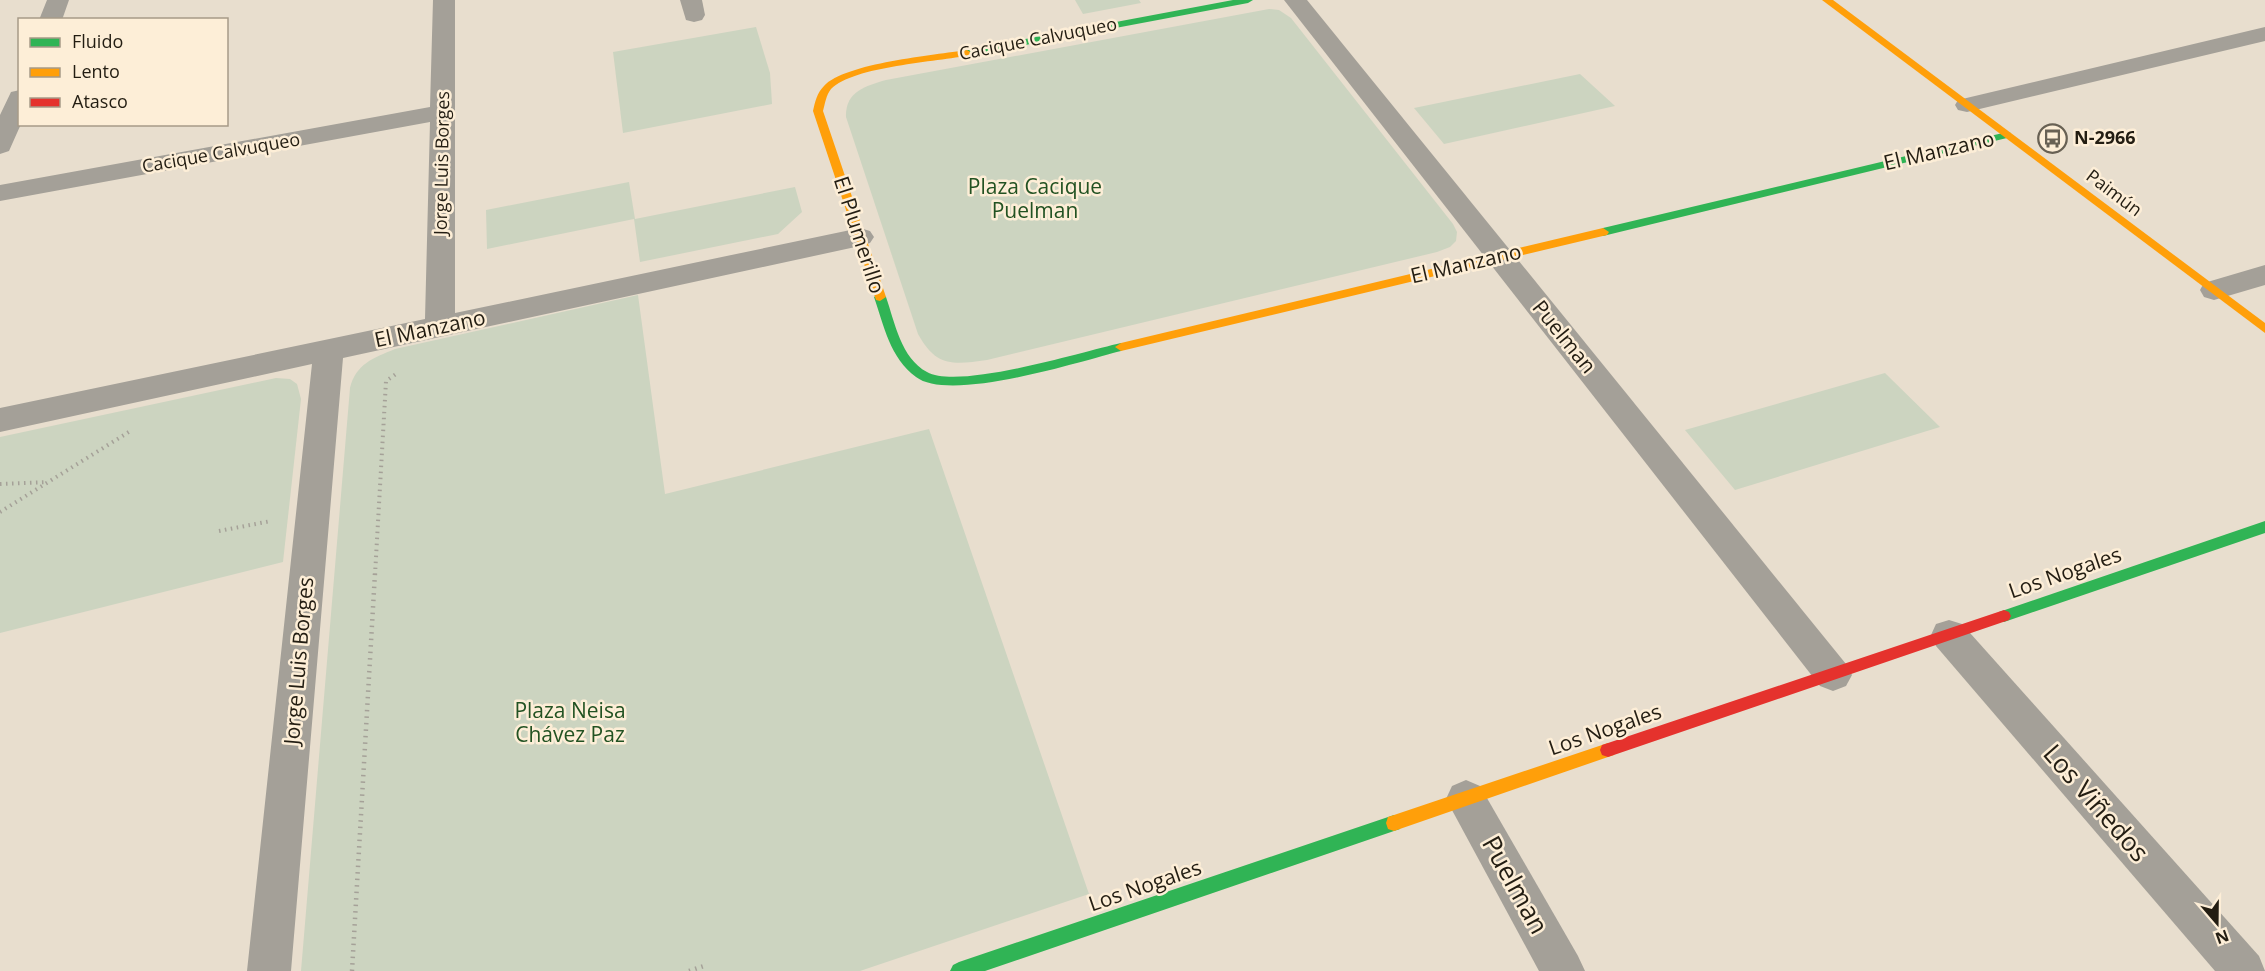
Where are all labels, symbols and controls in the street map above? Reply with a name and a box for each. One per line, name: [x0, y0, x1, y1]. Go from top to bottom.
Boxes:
street label: Cacique Calvuqueo: [957, 11, 1119, 65]
legend: [18, 18, 228, 126]
text: Fluido: [72, 29, 123, 53]
text: Lento: [72, 59, 120, 83]
text: Atasco: [72, 89, 128, 113]
street label: Jorge Luis Borges: [428, 91, 454, 237]
bus stop icon: N-2966: [2037, 122, 2069, 154]
street label: El Manzano: [1881, 124, 1997, 176]
place label: N-2966: [2074, 125, 2136, 149]
street label: Cacique Calvuqueo: [140, 126, 302, 178]
street label: Paimún: [2082, 163, 2147, 221]
park label: Plaza Cacique Puelman: [968, 172, 1102, 224]
street label: El Plumerillo: [828, 173, 892, 297]
street label: El Manzano: [1408, 237, 1524, 289]
street label: Puelman: [1527, 294, 1603, 379]
street label: El Manzano: [372, 303, 488, 353]
street label: Los Nogales: [2004, 540, 2125, 604]
street label: Jorge Luis Borges: [277, 576, 319, 748]
park label: Plaza Neisa Chávez Paz: [514, 696, 626, 748]
street label: Los Nogales: [1544, 697, 1665, 761]
street label: Los Viñedos: [2036, 736, 2158, 869]
street label: Puelman: [1474, 829, 1558, 940]
street label: Los Nogales: [1084, 853, 1205, 917]
north arrow: [2187, 893, 2247, 953]
text: N: [2212, 925, 2232, 950]

